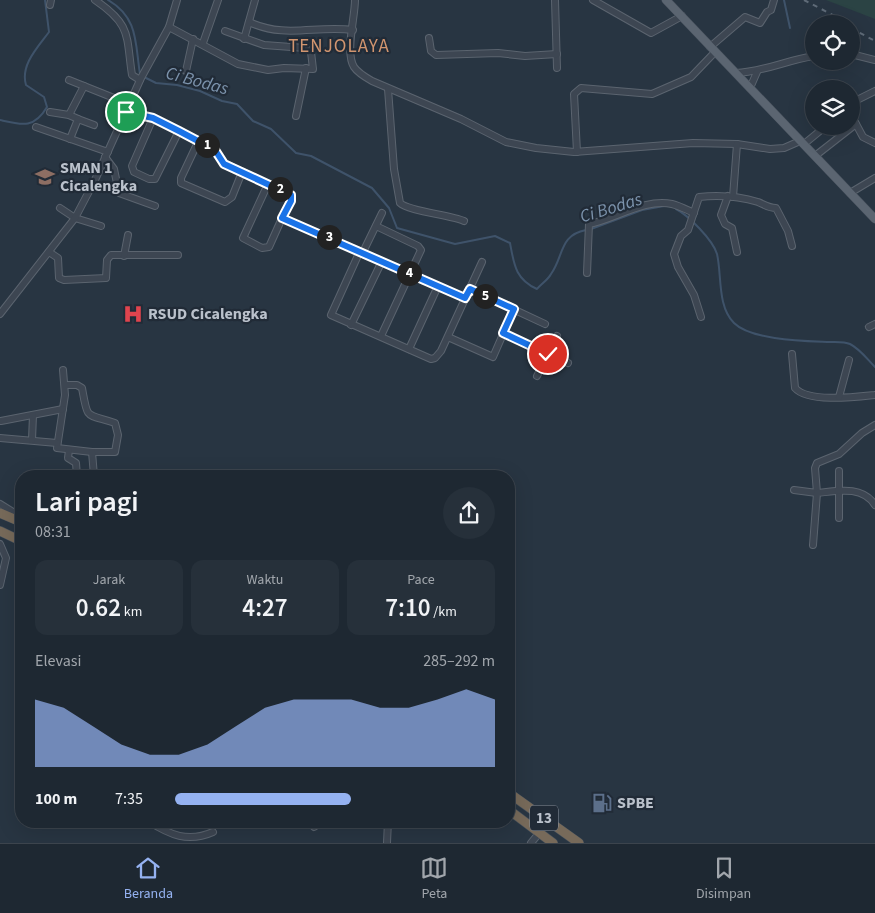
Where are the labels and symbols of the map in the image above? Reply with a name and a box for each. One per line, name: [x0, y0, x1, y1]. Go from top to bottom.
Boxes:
district label: TENJOLAYA: [288, 33, 390, 60]
water label: Ci Bodas: [163, 61, 231, 101]
pin: [105, 91, 147, 133]
pin: 1: [194, 132, 220, 158]
place label: SMAN 1 Cicalengka: [60, 157, 137, 197]
school or university icon: SMAN 1 Cicalengka: [34, 166, 56, 188]
pin: 2: [268, 176, 292, 202]
water label: Ci Bodas: [577, 187, 645, 229]
pin: 3: [316, 224, 342, 250]
pin: 4: [396, 260, 422, 286]
pin: 5: [472, 284, 498, 308]
hospital icon: RSUD Cicalengka: [122, 303, 144, 325]
place label: RSUD Cicalengka: [148, 303, 268, 325]
pin: [527, 333, 569, 375]
fuel station icon: SPBE: [591, 792, 613, 814]
place label: SPBE: [617, 792, 654, 814]
road number: 13: [530, 806, 558, 830]

